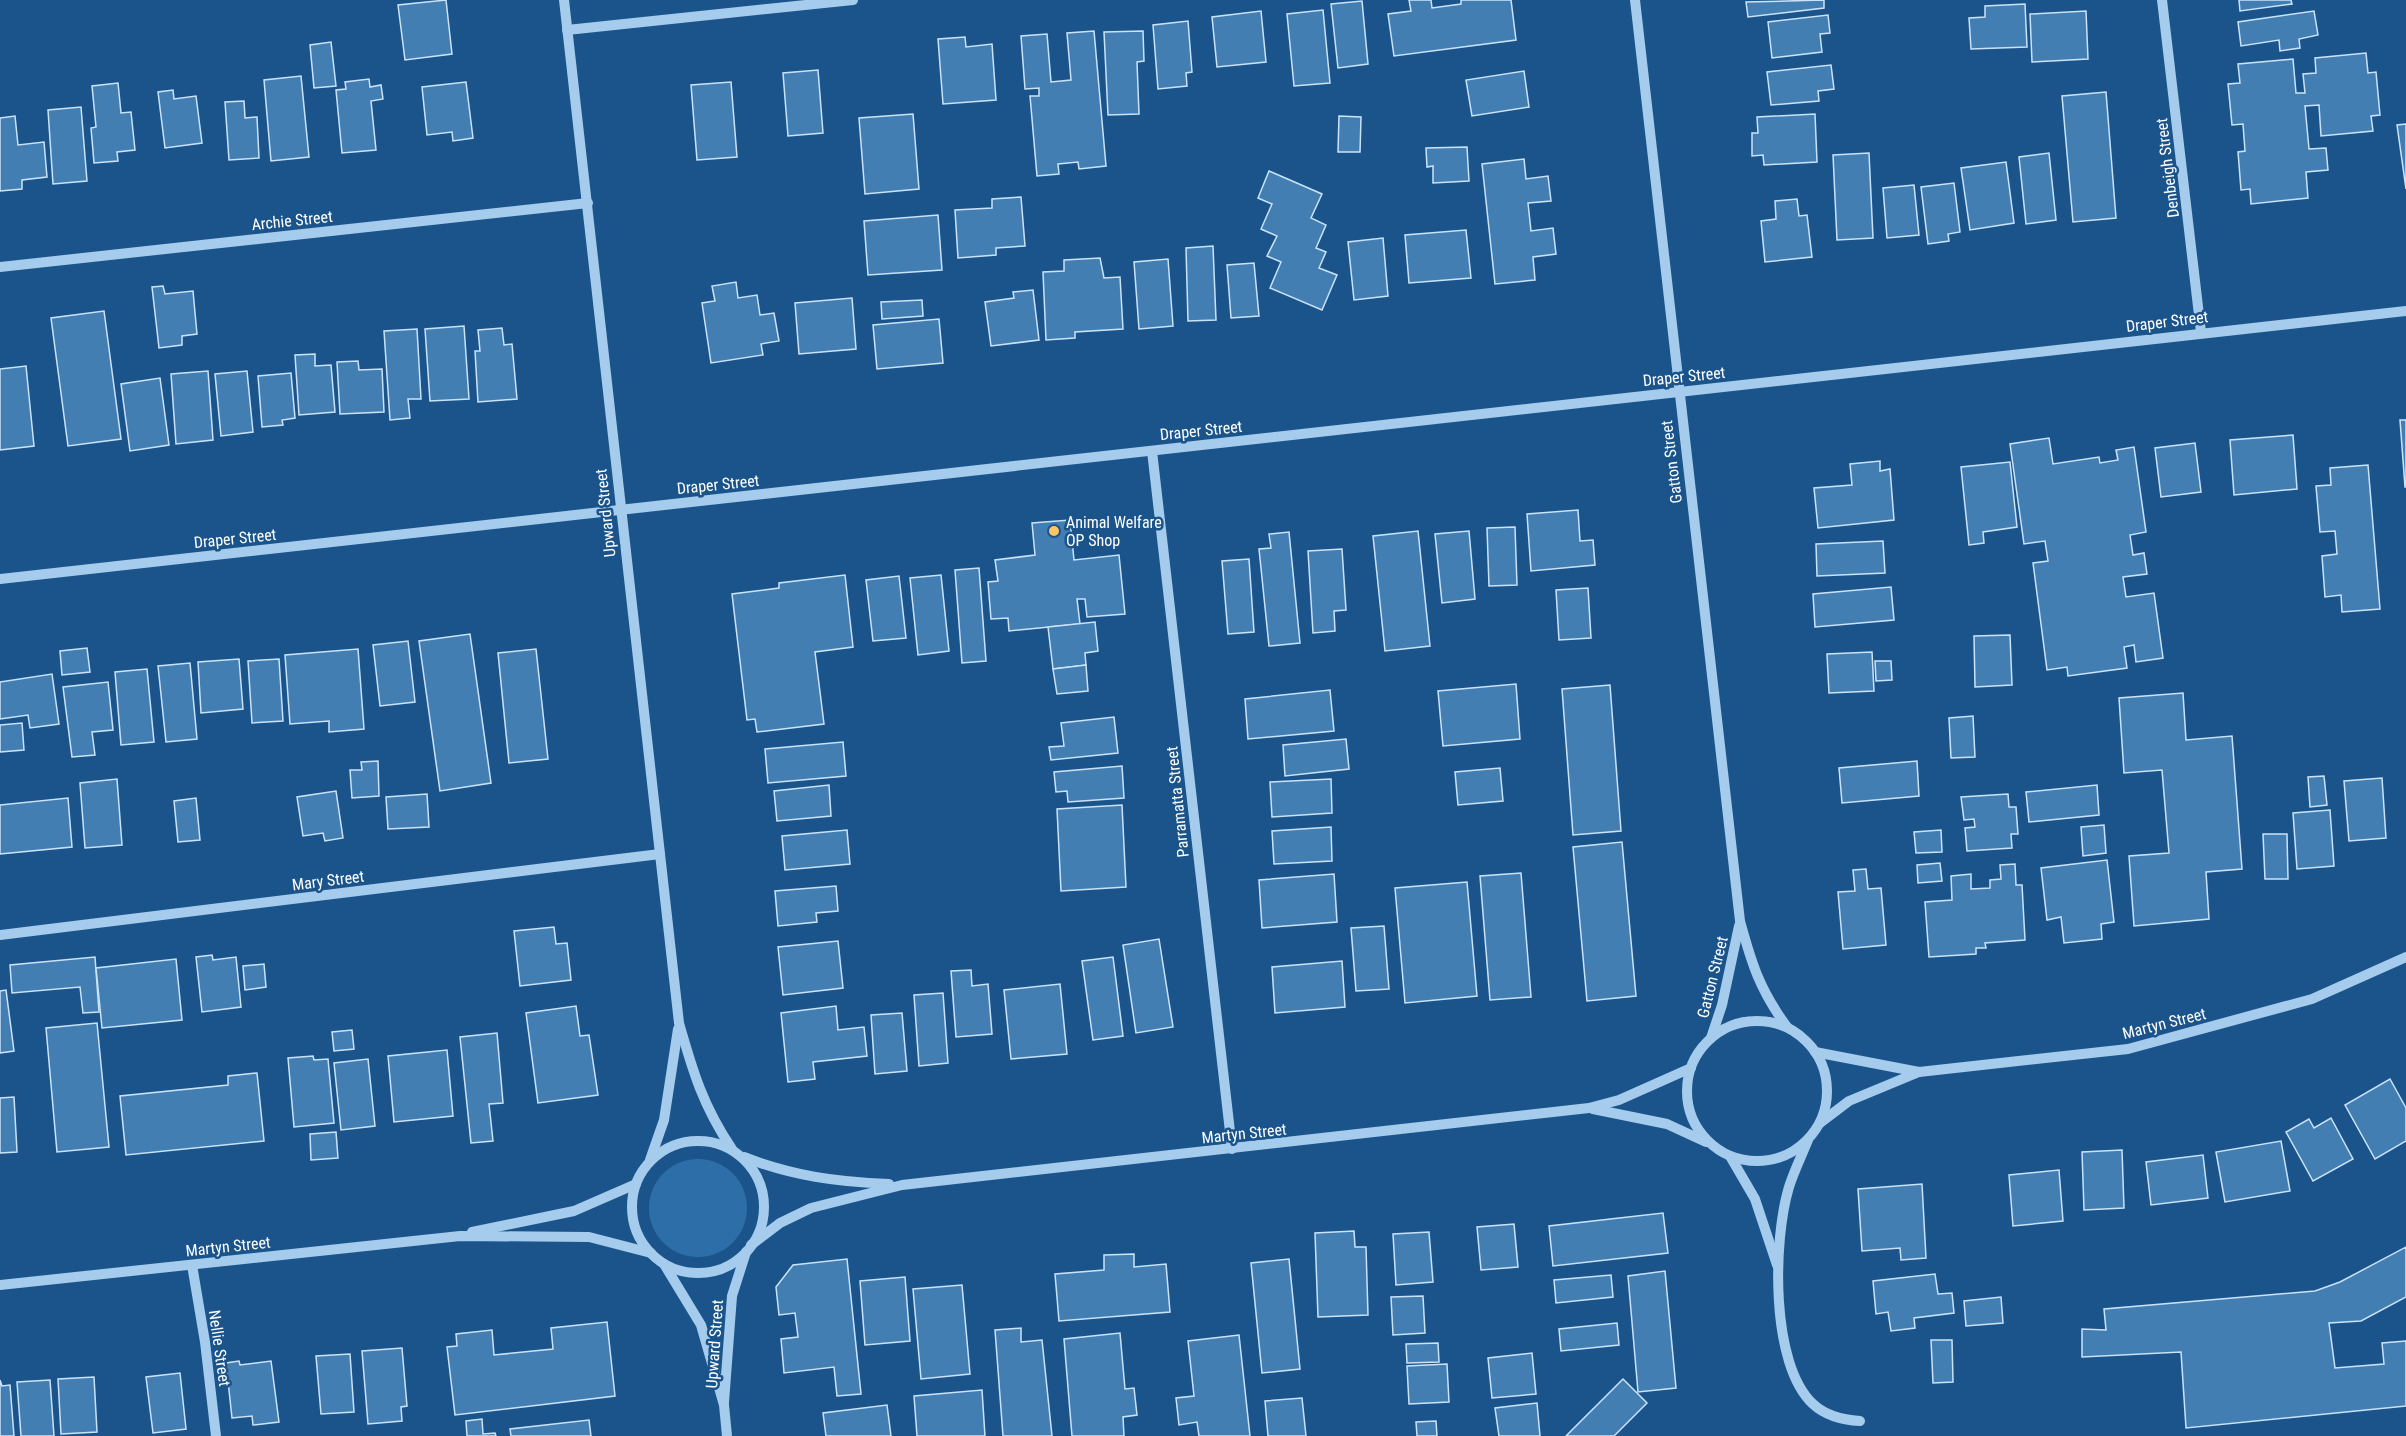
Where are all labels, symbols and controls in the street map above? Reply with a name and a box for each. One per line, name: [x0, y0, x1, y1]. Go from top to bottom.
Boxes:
street label: Denbeigh Street: [2152, 117, 2183, 219]
street label: Archie Street: [251, 207, 334, 234]
street label: Draper Street: [2125, 307, 2210, 336]
street label: Draper Street: [1642, 363, 1726, 390]
street label: Draper Street: [1159, 417, 1243, 444]
street label: Gatton Street: [1657, 419, 1686, 504]
street label: Upward Street: [591, 468, 620, 558]
street label: Draper Street: [676, 471, 760, 498]
place label: Animal Welfare OP Shop: [1066, 513, 1162, 550]
marker: Animal Welfare OP Shop: [1047, 524, 1061, 538]
street label: Draper Street: [193, 525, 277, 552]
street label: Parramatta Street: [1162, 745, 1193, 858]
street label: Mary Street: [291, 867, 366, 894]
street label: Gatton Street: [1693, 934, 1732, 1020]
street label: Martyn Street: [2120, 1004, 2208, 1043]
street label: Martyn Street: [1201, 1120, 1288, 1147]
street label: Martyn Street: [185, 1233, 272, 1260]
street label: Upward Street: [702, 1299, 727, 1389]
street label: Nellie Street: [205, 1309, 234, 1388]

